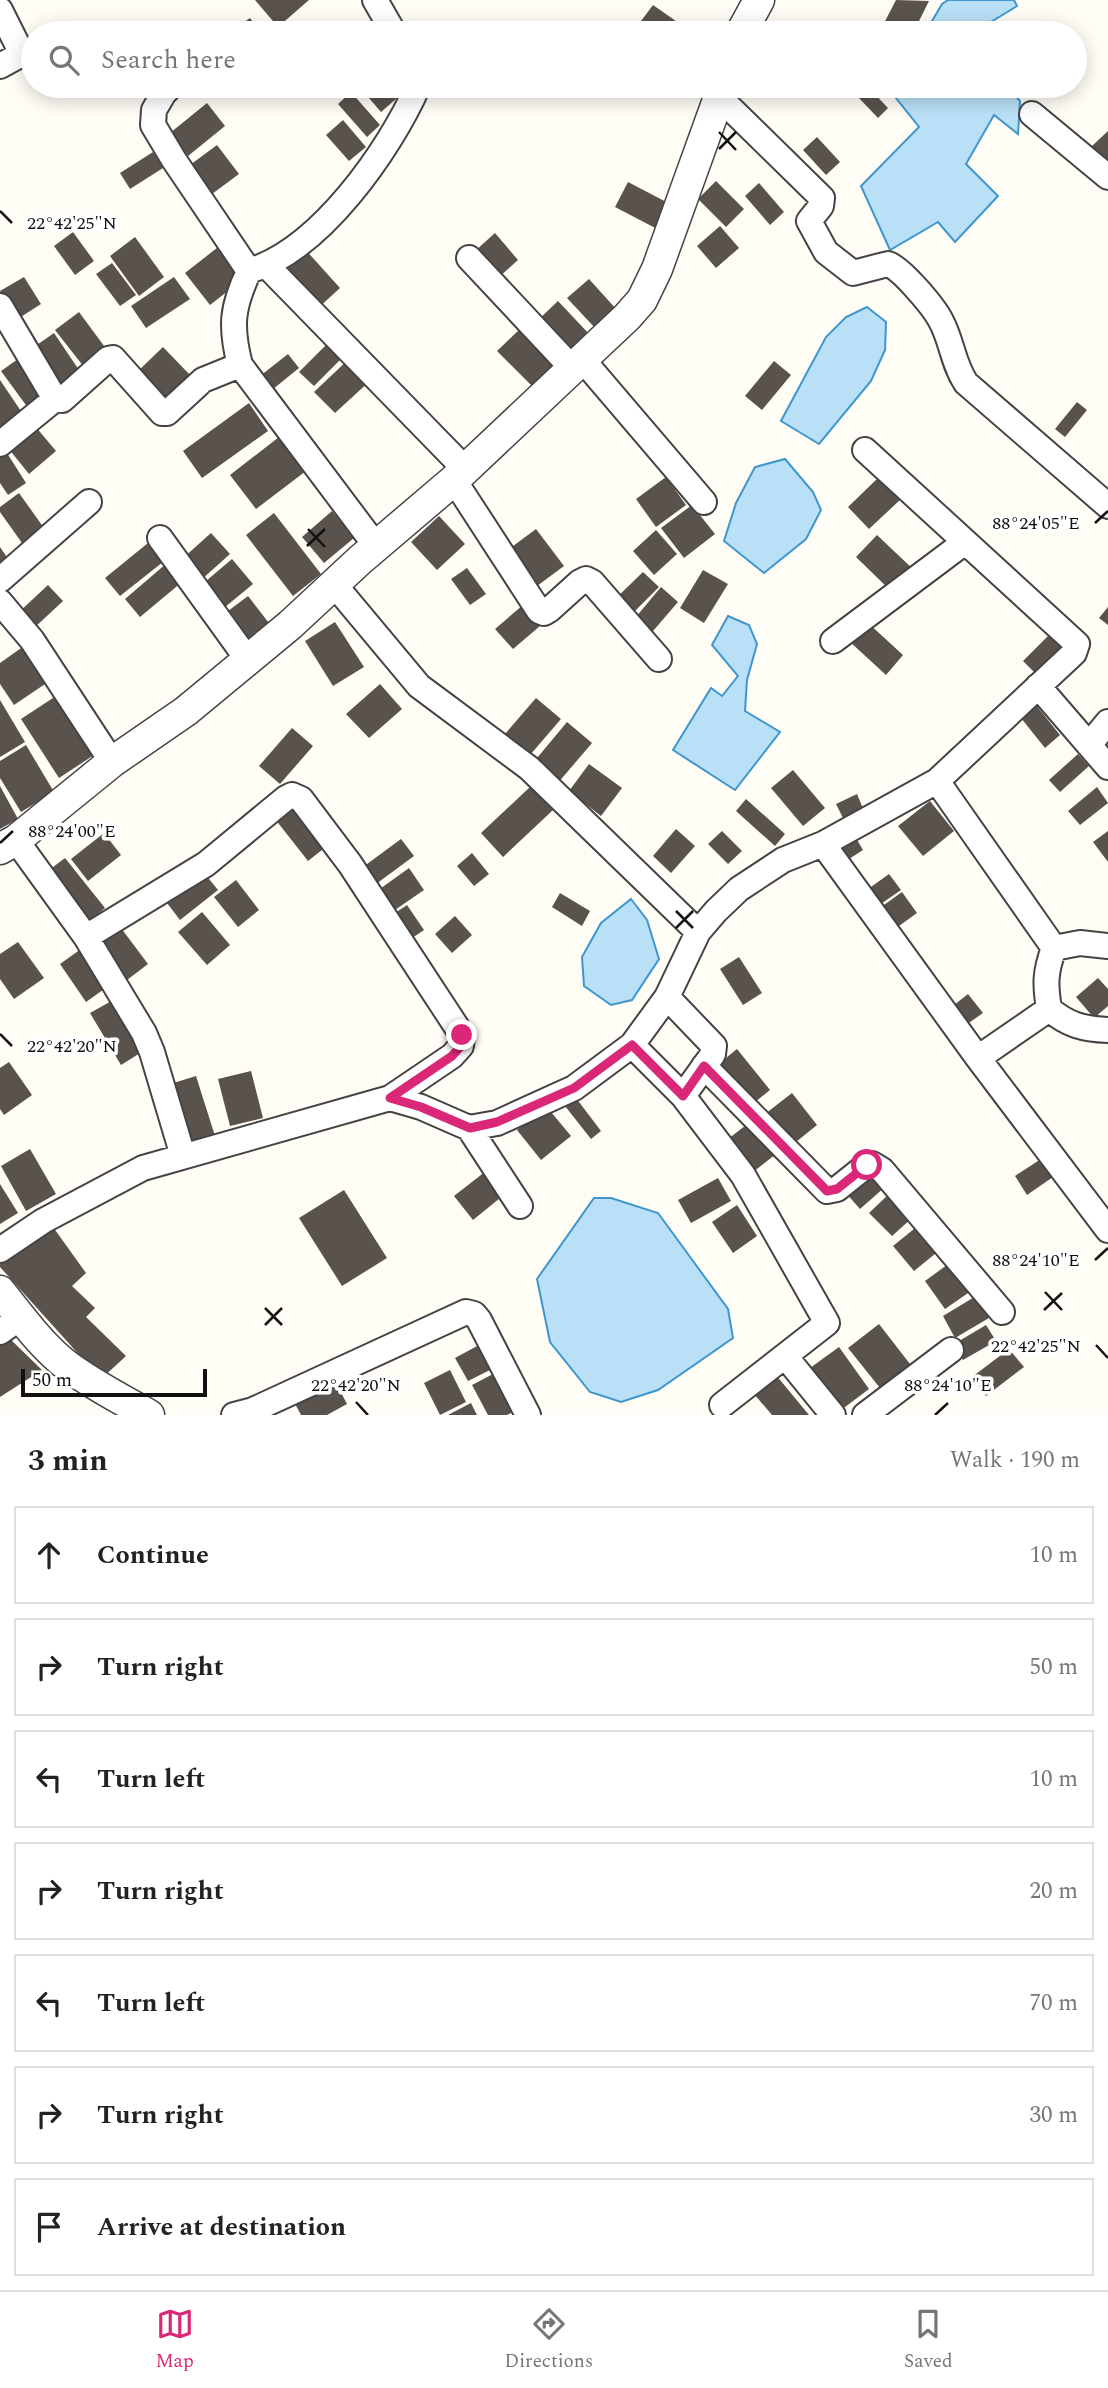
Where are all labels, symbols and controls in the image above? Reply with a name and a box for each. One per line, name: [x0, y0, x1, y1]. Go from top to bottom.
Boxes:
search box: [21, 21, 1087, 98]
text: Search here: [101, 40, 236, 80]
icon: search: [45, 41, 83, 79]
text: 22°42'25"N: [27, 210, 117, 237]
text: 88°24'05"E: [992, 510, 1080, 537]
text: 88°24'00"E: [28, 818, 116, 845]
route end: [446, 1019, 477, 1050]
text: 22°42'20"N: [27, 1033, 117, 1060]
route start: [851, 1149, 882, 1180]
text: 88°24'10"E: [992, 1247, 1080, 1274]
text: 22°42'25"N: [991, 1333, 1081, 1360]
scale bar: [21, 1366, 206, 1398]
text: 50 m: [32, 1366, 72, 1395]
text: 22°42'20"N: [311, 1372, 401, 1399]
text: 88°24'10"E: [904, 1372, 992, 1399]
text: 3 min: [28, 1438, 108, 1484]
text: Walk · 190 m: [950, 1443, 1080, 1478]
text: Continue: [97, 1535, 209, 1575]
icon: ahead: [30, 1536, 68, 1574]
text: 10 m: [1029, 1538, 1078, 1573]
text: Turn right: [97, 1647, 224, 1687]
icon: right: [30, 1648, 68, 1686]
text: 50 m: [1029, 1650, 1078, 1685]
text: Turn left: [97, 1759, 205, 1799]
icon: left: [30, 1760, 68, 1798]
text: 10 m: [1029, 1762, 1078, 1797]
text: Turn right: [97, 1871, 224, 1911]
icon: right: [30, 1872, 68, 1910]
text: 20 m: [1029, 1874, 1078, 1909]
text: Turn left: [97, 1983, 205, 2023]
icon: left: [30, 1984, 68, 2022]
text: 70 m: [1029, 1986, 1078, 2021]
text: Turn right: [97, 2095, 224, 2135]
icon: right: [30, 2096, 68, 2134]
text: 30 m: [1029, 2098, 1078, 2133]
text: Arrive at destination: [97, 2207, 346, 2247]
icon: arrive: [30, 2208, 68, 2246]
tab: Map: [155, 2305, 194, 2376]
tab: Directions: [504, 2305, 593, 2376]
tab: Saved: [904, 2305, 953, 2376]

